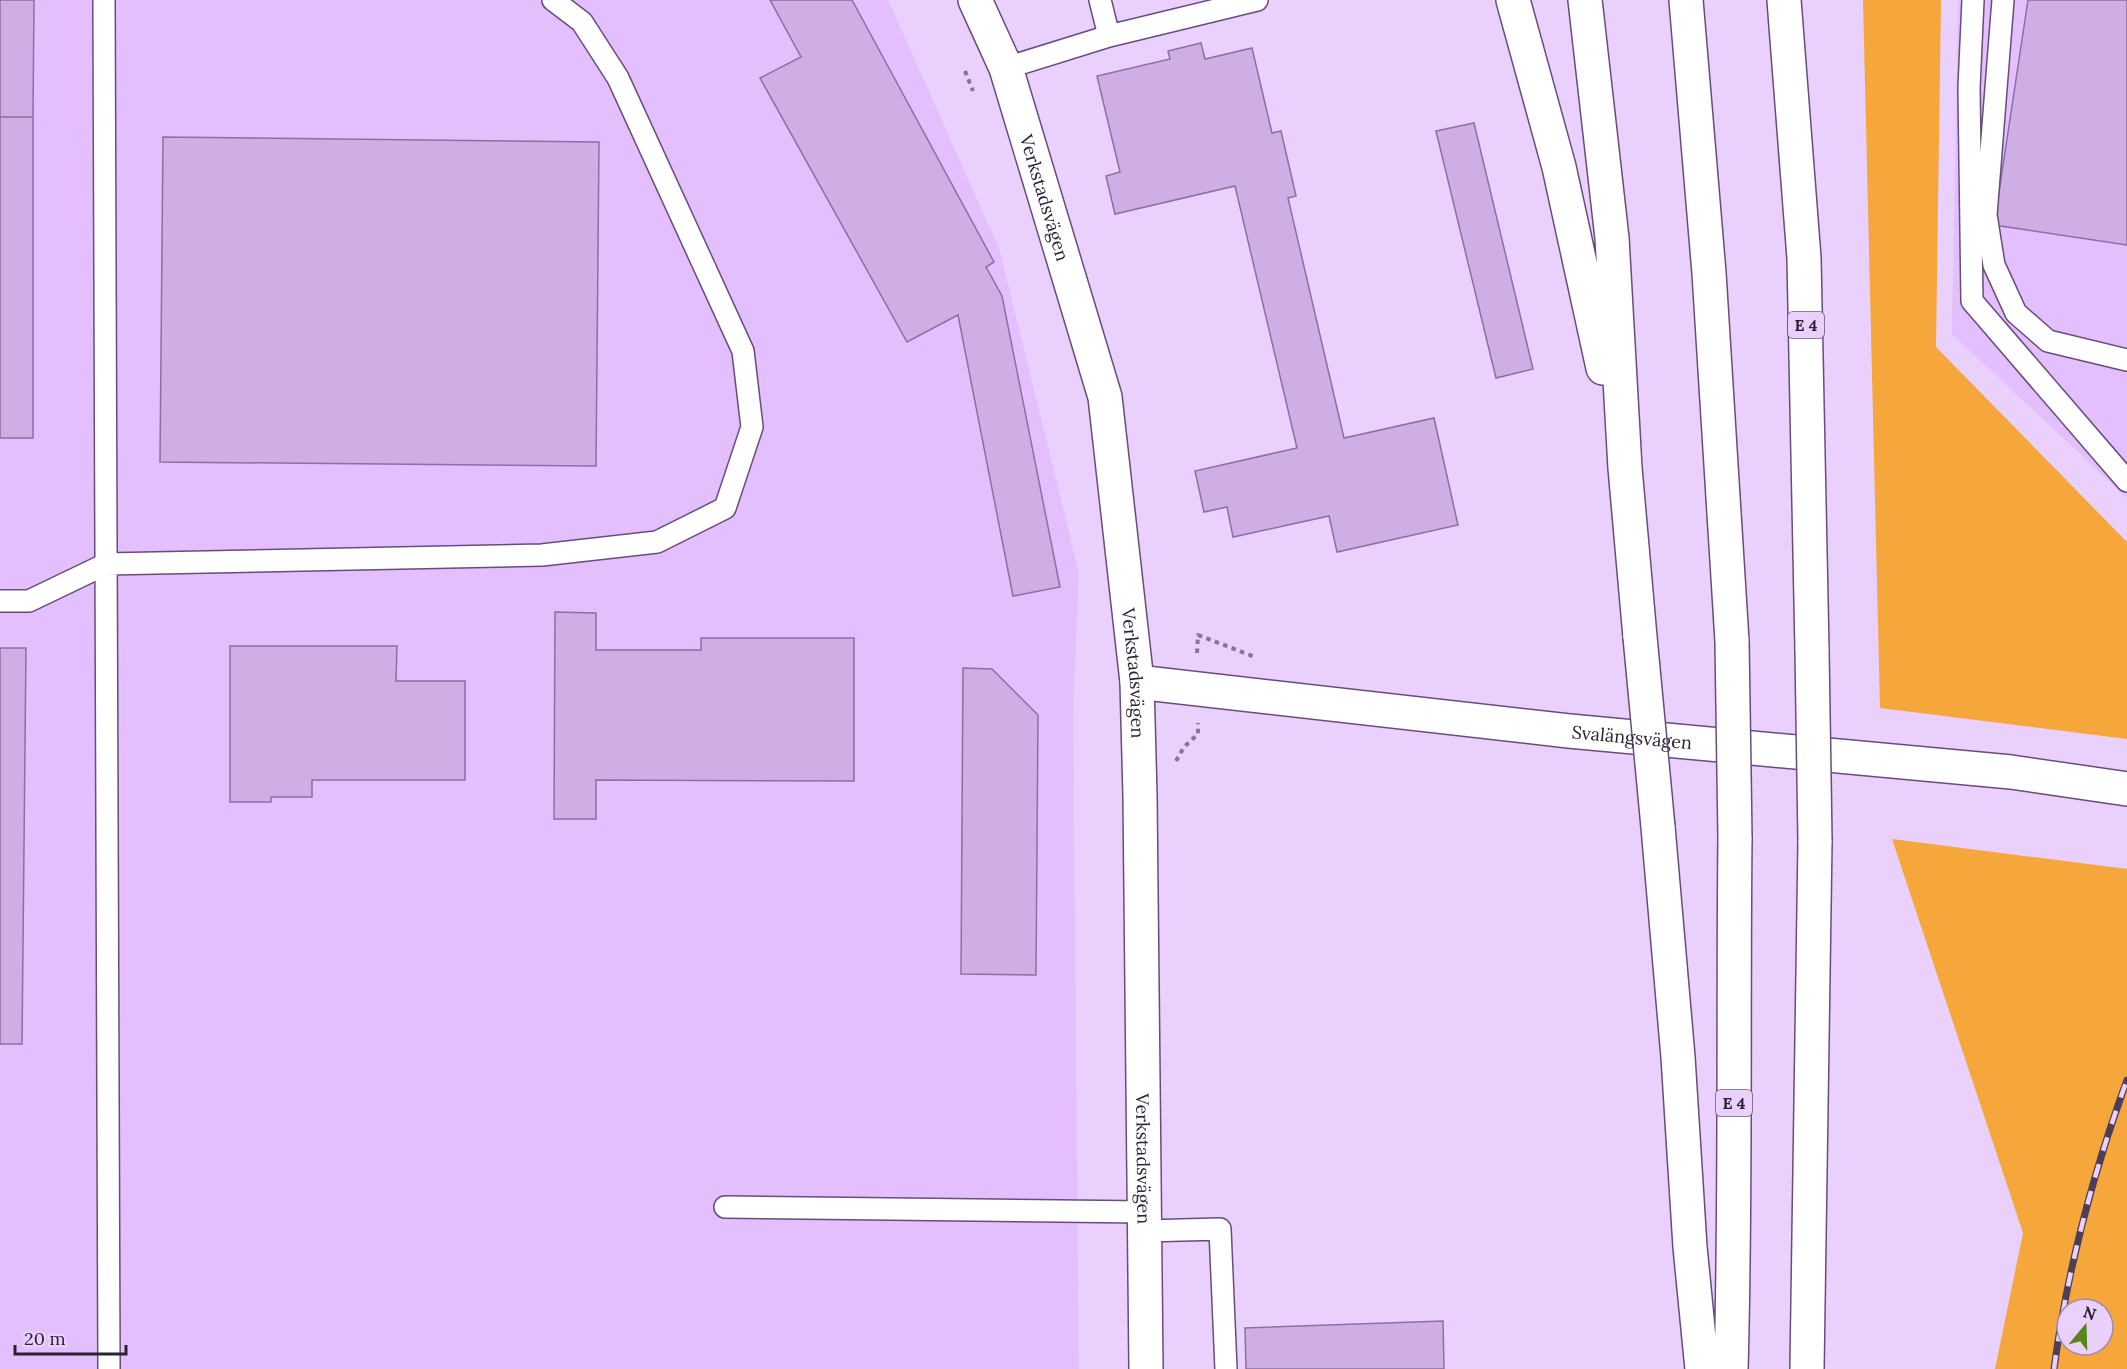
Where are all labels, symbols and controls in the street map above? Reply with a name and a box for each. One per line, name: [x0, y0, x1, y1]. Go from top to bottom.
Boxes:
street label: Verkstadsvägen: [1015, 131, 1075, 264]
road number: E 4: [1788, 312, 1824, 338]
street label: Verkstadsvägen: [1117, 606, 1150, 739]
street label: Svalängsvägen: [1571, 720, 1693, 754]
road number: E 4: [1716, 1090, 1752, 1116]
street label: Verkstadsvägen: [1132, 1092, 1156, 1224]
north arrow: [2055, 1297, 2115, 1357]
text: N: [2081, 1301, 2099, 1324]
scale bar: [15, 1318, 126, 1356]
text: 20 m: [24, 1327, 66, 1350]

